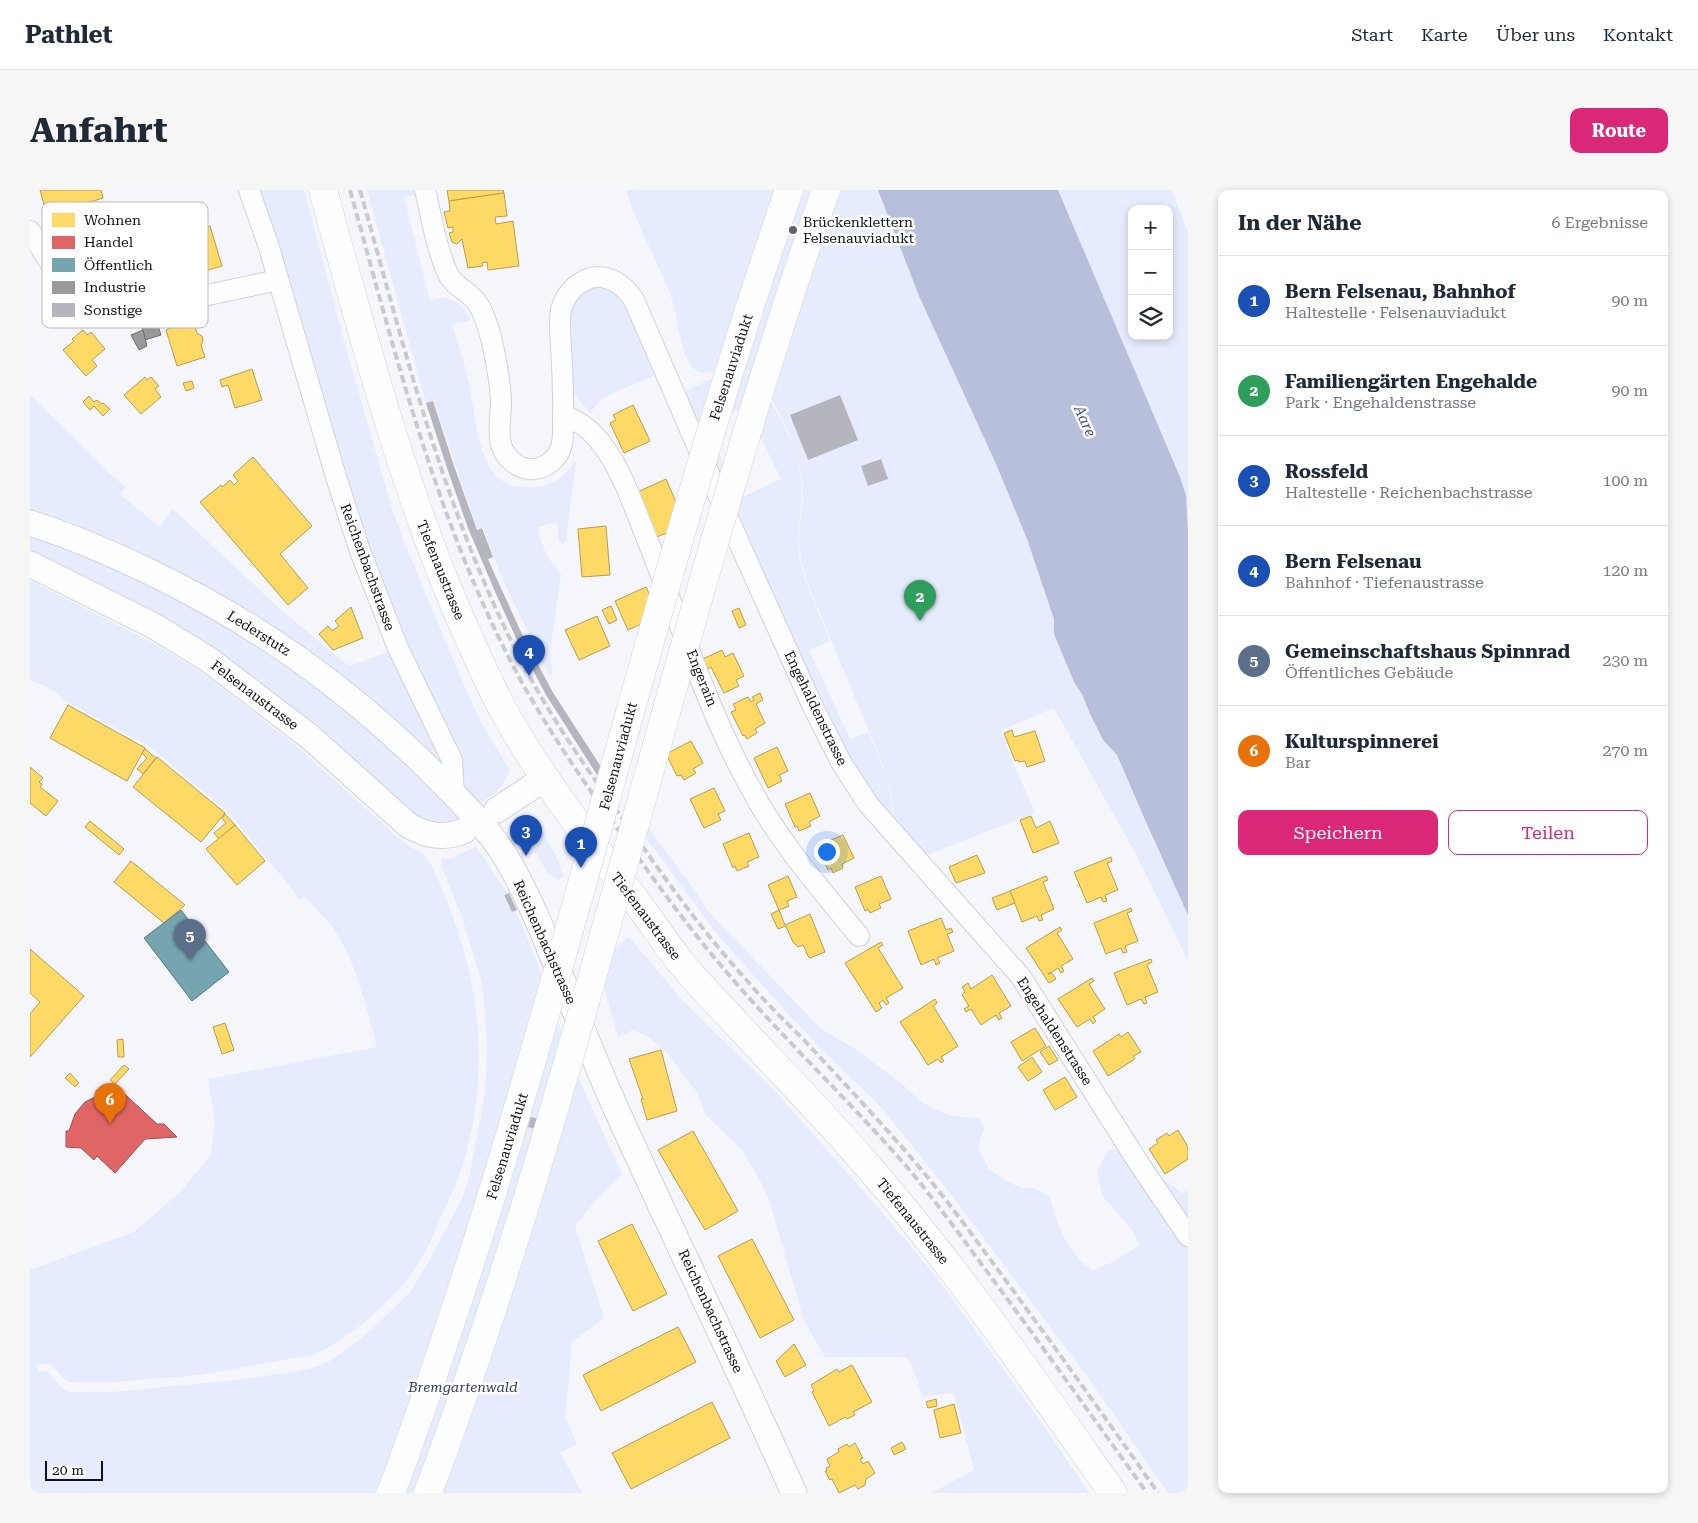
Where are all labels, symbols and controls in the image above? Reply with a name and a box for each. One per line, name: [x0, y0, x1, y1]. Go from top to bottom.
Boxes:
text: Pathlet: [25, 21, 112, 49]
text: Start: [1351, 24, 1393, 45]
text: Karte: [1421, 24, 1468, 45]
text: Über uns: [1496, 24, 1575, 45]
text: Kontakt: [1603, 24, 1673, 45]
button: Route: [1570, 108, 1668, 153]
text: Anfahrt: [30, 110, 168, 151]
legend: [42, 202, 208, 328]
map controls: [1128, 205, 1173, 340]
button: +: [1128, 205, 1173, 250]
text: In der Nähe: [1238, 211, 1361, 235]
text: Wohnen: [84, 212, 141, 228]
text: 6 Ergebnisse: [1551, 213, 1648, 232]
place label: Brückenklettern Felsenauviadukt: [803, 214, 914, 246]
marker: Brückenklettern Felsenauviadukt: [787, 224, 799, 236]
text: Handel: [84, 234, 134, 250]
button: −: [1128, 250, 1173, 295]
text: Öffentlich: [84, 257, 153, 273]
text: Industrie: [84, 279, 146, 295]
text: Bern Felsenau, Bahnhof: [1285, 280, 1516, 303]
text: 1: [1250, 291, 1258, 310]
text: 90 m: [1611, 291, 1648, 310]
button: layers: [1128, 295, 1173, 340]
text: Sonstige: [84, 302, 142, 318]
text: Haltestelle · Felsenauviadukt: [1285, 303, 1506, 322]
street label: Felsenauviadukt: [706, 312, 756, 422]
text: Familiengärten Engehalde: [1285, 370, 1537, 393]
text: 2: [1250, 381, 1258, 400]
text: 90 m: [1611, 381, 1648, 400]
text: Park · Engehaldenstrasse: [1285, 393, 1476, 412]
water label: Aare: [1070, 402, 1100, 440]
text: Rossfeld: [1285, 460, 1368, 483]
text: 3: [1250, 471, 1258, 490]
text: 100 m: [1602, 471, 1648, 490]
text: Haltestelle · Reichenbachstrasse: [1285, 483, 1533, 502]
street label: Reichenbachstrasse: [338, 501, 399, 633]
street label: Tiefenaustrasse: [414, 518, 468, 622]
text: Bern Felsenau: [1285, 550, 1422, 573]
text: 4: [1250, 561, 1258, 580]
text: 120 m: [1602, 561, 1648, 580]
text: Bahnhof · Tiefenaustrasse: [1285, 573, 1484, 592]
pin: 2: [904, 580, 936, 621]
street label: Lederstutz: [224, 607, 294, 659]
pin: 4: [513, 635, 545, 676]
text: Gemeinschaftshaus Spinnrad: [1285, 640, 1570, 663]
street label: Engerain: [683, 647, 721, 709]
street label: Engehaldenstrasse: [781, 648, 851, 768]
text: 5: [1250, 651, 1258, 670]
text: 230 m: [1602, 651, 1648, 670]
street label: Felsenaustrasse: [208, 657, 302, 733]
text: Öffentliches Gebäude: [1285, 663, 1453, 682]
street label: Felsenauviadukt: [596, 700, 640, 812]
text: Kulturspinnerei: [1285, 730, 1439, 753]
text: 6: [1250, 741, 1258, 760]
text: 270 m: [1602, 741, 1648, 760]
text: Bar: [1285, 753, 1311, 772]
button: Speichern: [1238, 810, 1438, 855]
button: Teilen: [1448, 810, 1648, 855]
pin: 3: [510, 815, 542, 856]
pin: 1: [565, 827, 597, 868]
your location: [814, 839, 840, 865]
street label: Tiefenaustrasse: [608, 869, 684, 963]
street label: Reichenbachstrasse: [510, 877, 580, 1007]
pin: 5: [174, 919, 206, 960]
street label: Engehaldenstrasse: [1014, 974, 1096, 1088]
pin: 6: [94, 1083, 126, 1124]
street label: Felsenauviadukt: [483, 1091, 531, 1201]
street label: Tiefenaustrasse: [874, 1175, 953, 1267]
street label: Reichenbachstrasse: [675, 1247, 747, 1375]
park label: Bremgartenwald: [407, 1379, 518, 1395]
scale bar: [45, 1458, 102, 1481]
text: 20 m: [52, 1462, 84, 1478]

